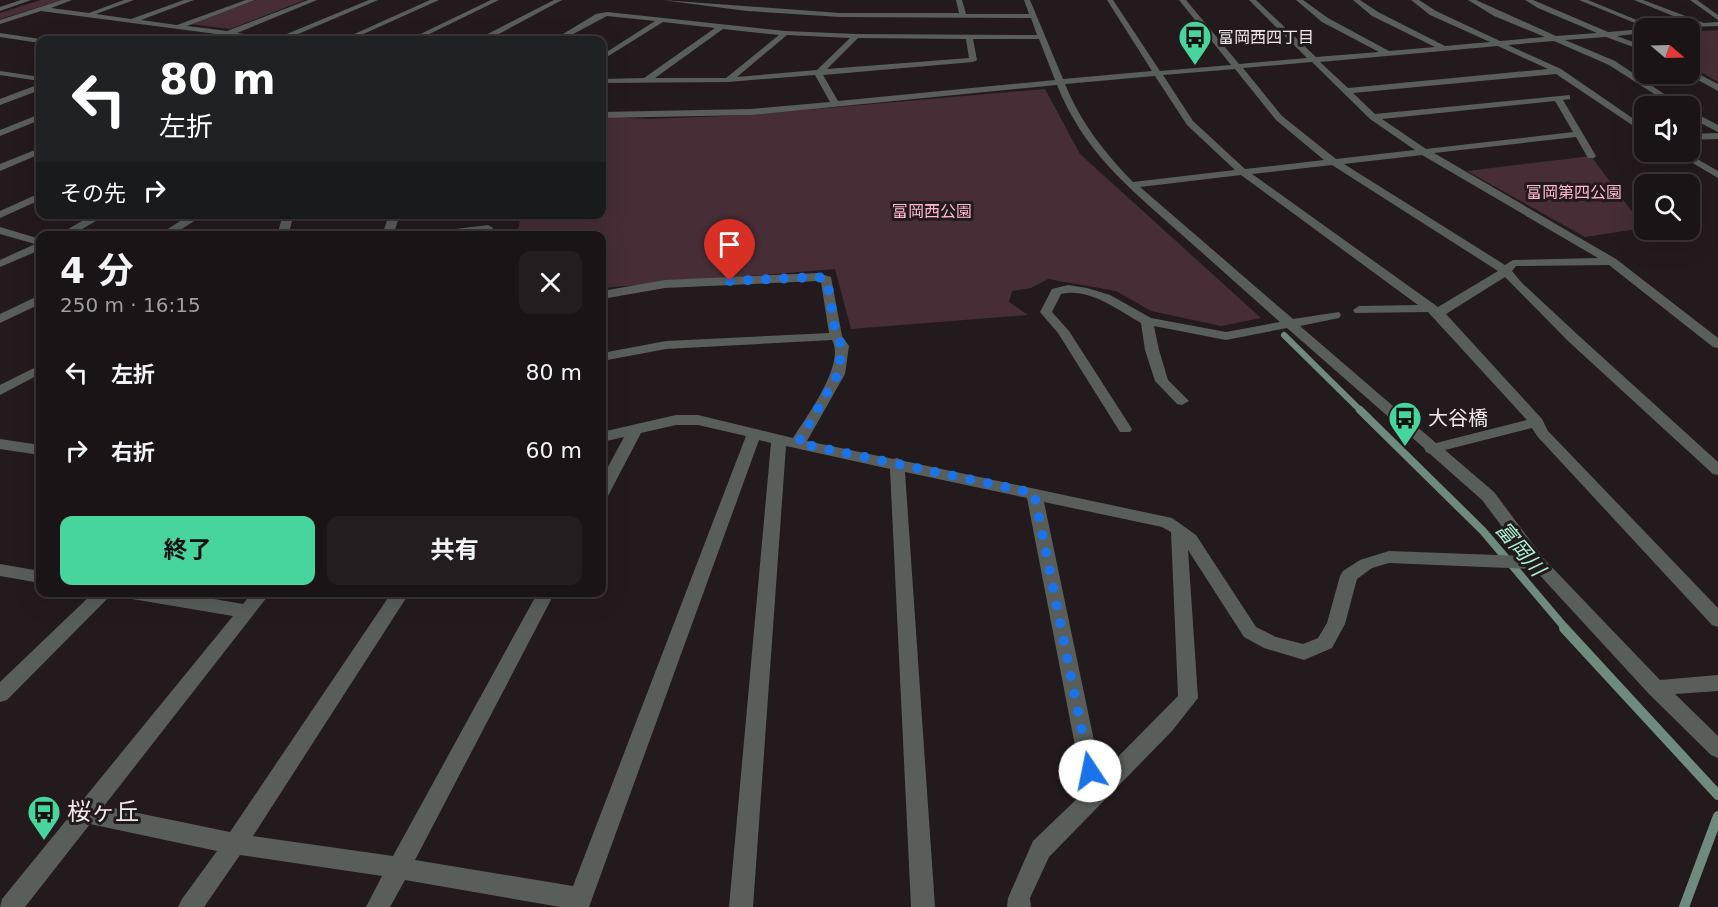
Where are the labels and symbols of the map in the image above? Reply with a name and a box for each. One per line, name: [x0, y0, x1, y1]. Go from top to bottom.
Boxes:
north arrow: [1634, 18, 1700, 84]
bus stop icon: 富岡西四丁目: [1177, 19, 1213, 66]
place label: 富岡西四丁目: [1218, 28, 1314, 47]
park label: 富岡第四公園: [1526, 183, 1622, 202]
park label: 富岡西公園: [892, 202, 972, 221]
pin: [704, 219, 755, 281]
bus stop icon: 大谷橋: [1387, 400, 1423, 447]
place label: 大谷橋: [1428, 406, 1488, 430]
water label: 富岡川: [1491, 517, 1551, 582]
position arrow: [1058, 739, 1122, 803]
bus stop icon: 桜ヶ丘: [26, 794, 62, 841]
place label: 桜ヶ丘: [67, 798, 139, 826]

